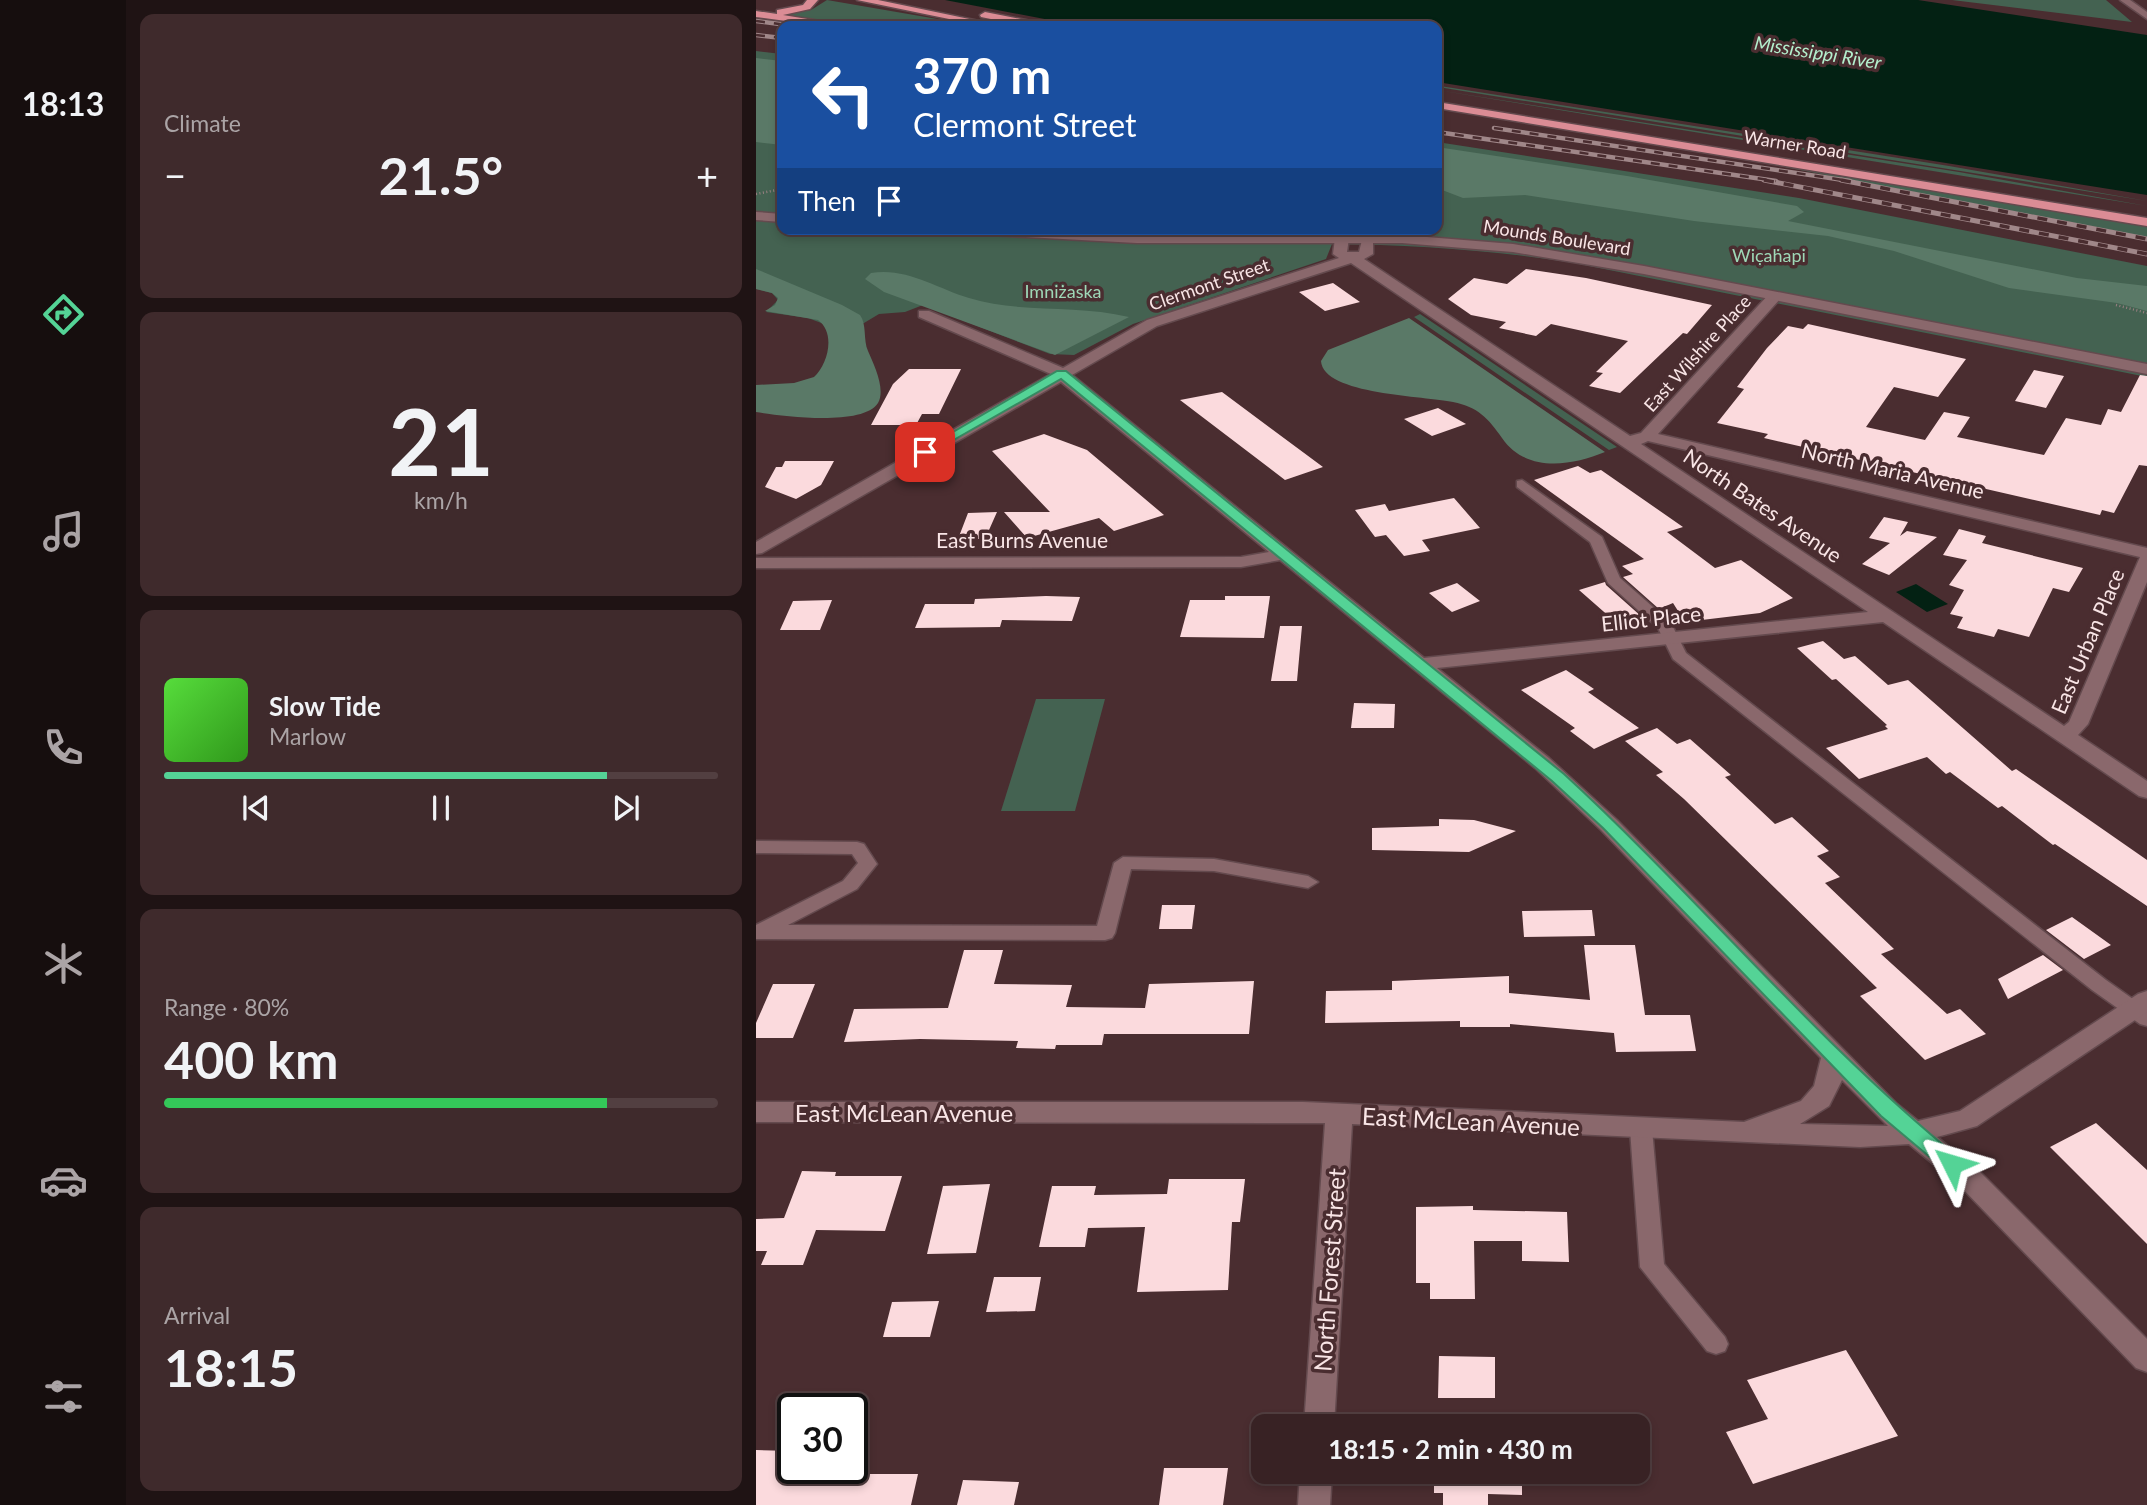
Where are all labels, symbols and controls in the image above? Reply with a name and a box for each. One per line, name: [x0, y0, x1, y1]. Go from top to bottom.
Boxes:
water label: Mississippi River: [1753, 31, 1884, 73]
text: 370 m: [913, 46, 1051, 104]
icon: left: [798, 49, 889, 140]
text: 18:13: [22, 84, 104, 123]
text: Clermont Street: [913, 105, 1137, 144]
text: Climate: [164, 109, 241, 137]
street label: Warner Road: [1742, 125, 1848, 163]
text: 21.5°: [379, 144, 503, 206]
text: −: [164, 152, 186, 198]
text: +: [696, 152, 718, 198]
icon: arrive: [870, 182, 908, 220]
text: Then: [798, 185, 856, 217]
street label: Mounds Boulevard: [1482, 214, 1632, 260]
park label: Wic̣aḣapi: [1732, 244, 1806, 266]
street label: Clermont Street: [1146, 253, 1273, 315]
park label: Imniżaska: [1024, 280, 1102, 302]
icon: directions: [39, 290, 88, 339]
street label: East Wilshire Place: [1639, 290, 1755, 416]
text: 21: [388, 386, 494, 495]
pin: [895, 422, 955, 482]
icon: arrive: [906, 433, 944, 471]
street label: North Maria Avenue: [1799, 437, 1987, 503]
street label: North Bates Avenue: [1679, 443, 1847, 567]
text: km/h: [414, 486, 468, 514]
icon: music: [39, 507, 88, 556]
street label: East Burns Avenue: [936, 527, 1108, 552]
street label: East Urban Place: [2045, 565, 2129, 717]
street label: Elliot Place: [1600, 600, 1702, 636]
text: Slow Tide: [269, 690, 381, 722]
text: Marlow: [269, 722, 346, 750]
icon: phone: [39, 723, 88, 772]
icon: previous: [237, 789, 275, 827]
icon: pause: [422, 789, 460, 827]
icon: next: [607, 789, 645, 827]
icon: climate: [39, 939, 88, 988]
text: Range · 80%: [164, 993, 289, 1021]
text: 400 km: [164, 1028, 338, 1090]
street label: East McLean Avenue: [795, 1098, 1013, 1127]
street label: East McLean Avenue: [1361, 1101, 1581, 1141]
position arrow: [1915, 1127, 1989, 1201]
icon: car: [39, 1156, 88, 1205]
street label: North Forest Street: [1307, 1167, 1351, 1373]
text: Arrival: [164, 1301, 230, 1329]
text: 18:15: [164, 1336, 298, 1398]
icon: filters: [39, 1372, 88, 1421]
speed limit sign: 30: [777, 1393, 868, 1484]
text: 18:15 · 2 min · 430 m: [1328, 1433, 1573, 1465]

